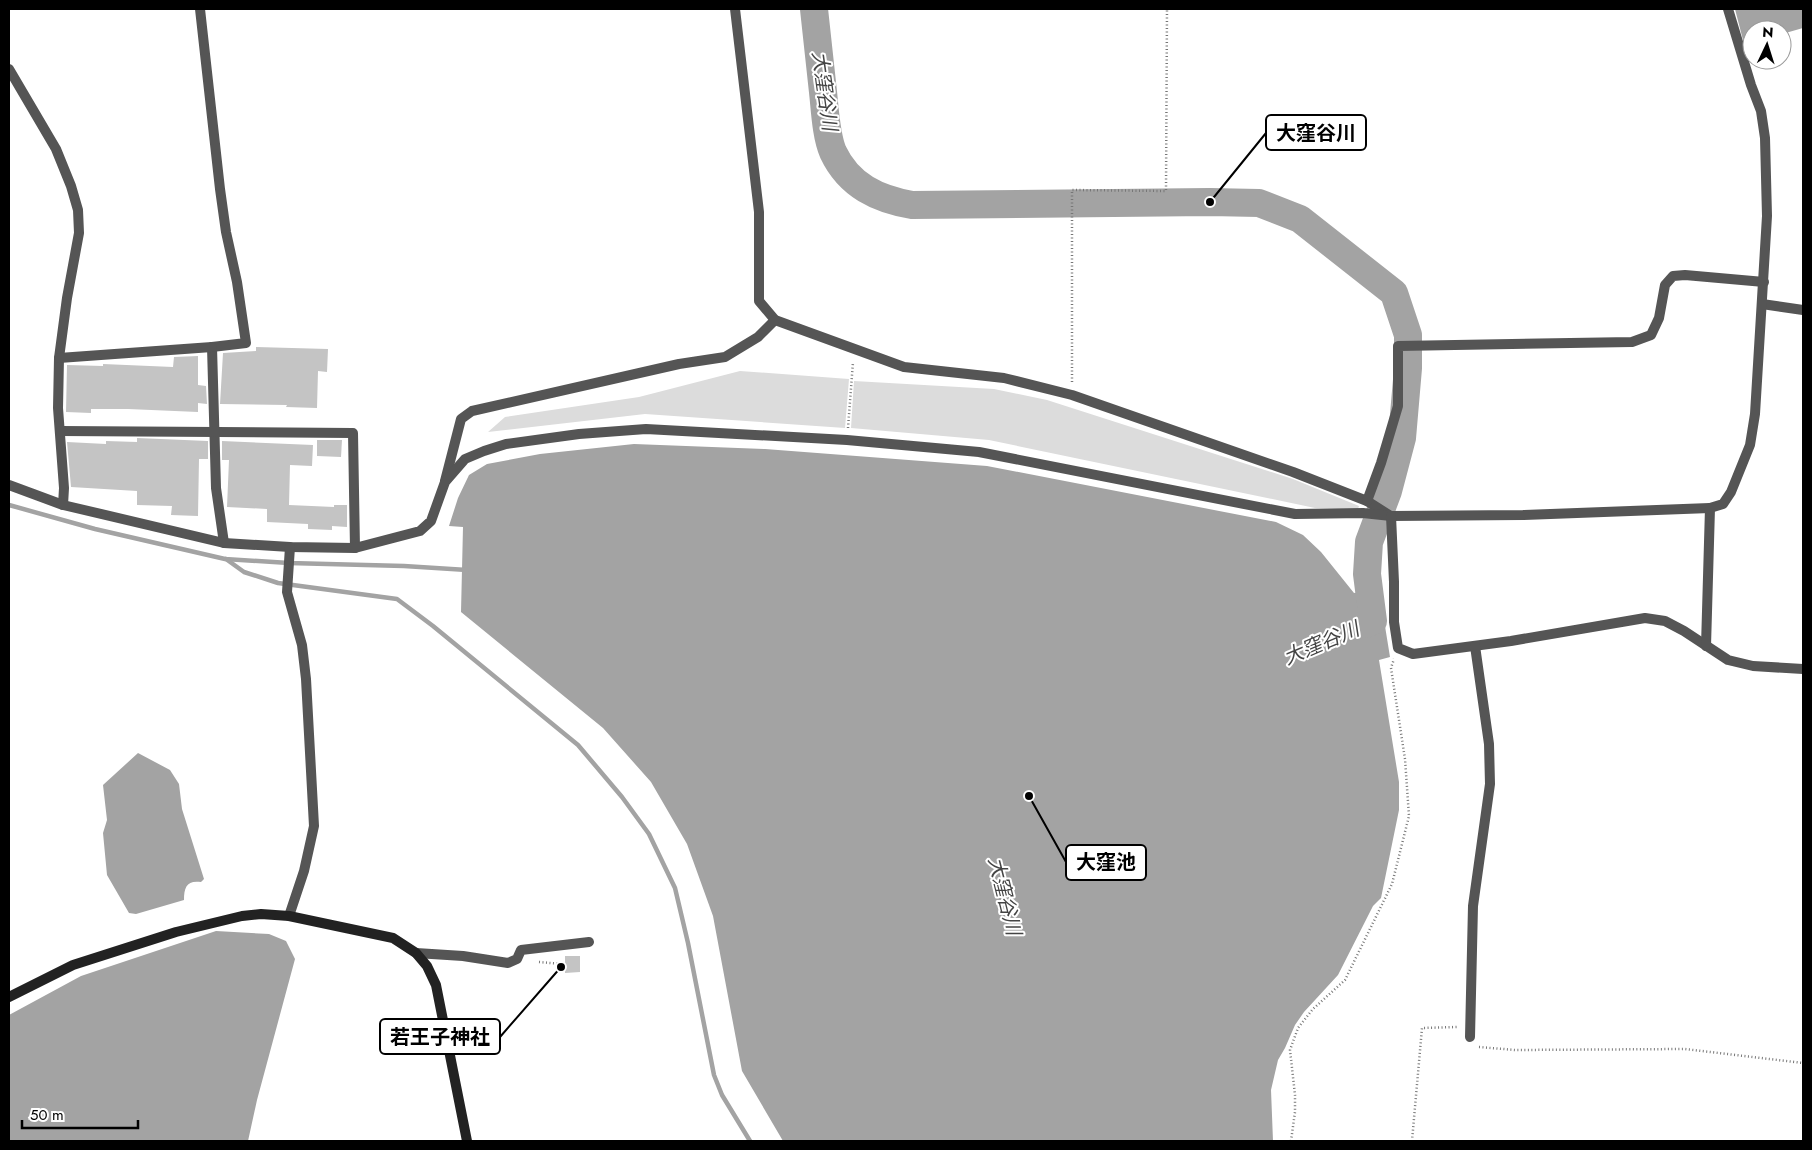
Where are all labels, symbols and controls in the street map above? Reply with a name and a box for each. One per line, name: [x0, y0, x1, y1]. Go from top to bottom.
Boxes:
north arrow: [1742, 20, 1792, 70]
text: N: [1762, 22, 1774, 42]
water label: 大窪谷川: [805, 49, 845, 135]
callout: 大窪谷川: [1266, 115, 1366, 150]
text: 大窪谷川: [1276, 119, 1356, 148]
water label: 大窪谷川: [1279, 614, 1366, 672]
callout: 大窪池: [1066, 845, 1146, 880]
text: 大窪池: [1076, 848, 1136, 877]
water label: 大窪谷川: [981, 854, 1029, 940]
callout: 若王子神社: [380, 1019, 500, 1054]
text: 若王子神社: [390, 1023, 490, 1052]
scale bar: [22, 1098, 139, 1130]
text: 50 m: [30, 1104, 64, 1126]

